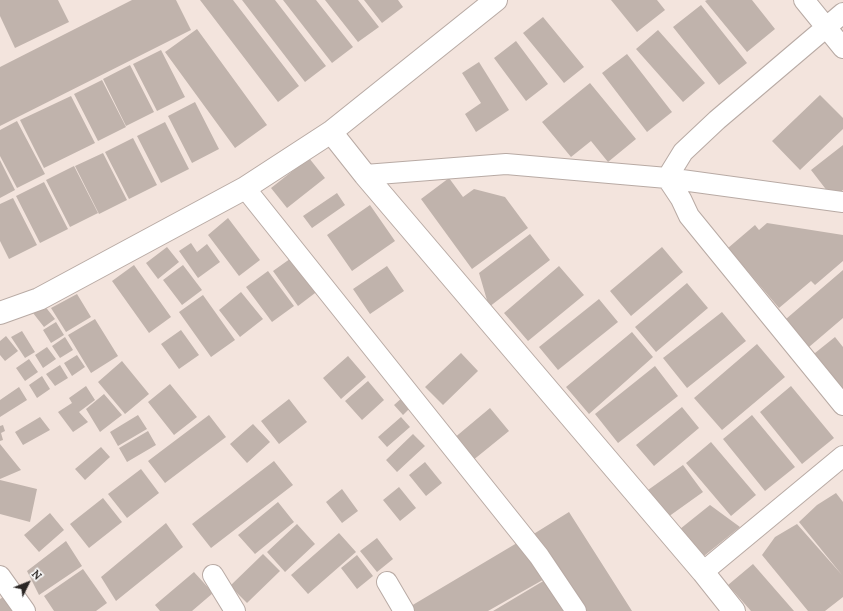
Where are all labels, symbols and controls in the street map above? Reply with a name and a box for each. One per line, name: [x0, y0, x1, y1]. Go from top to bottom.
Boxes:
north arrow: [8, 563, 48, 603]
text: N: [29, 567, 45, 583]

